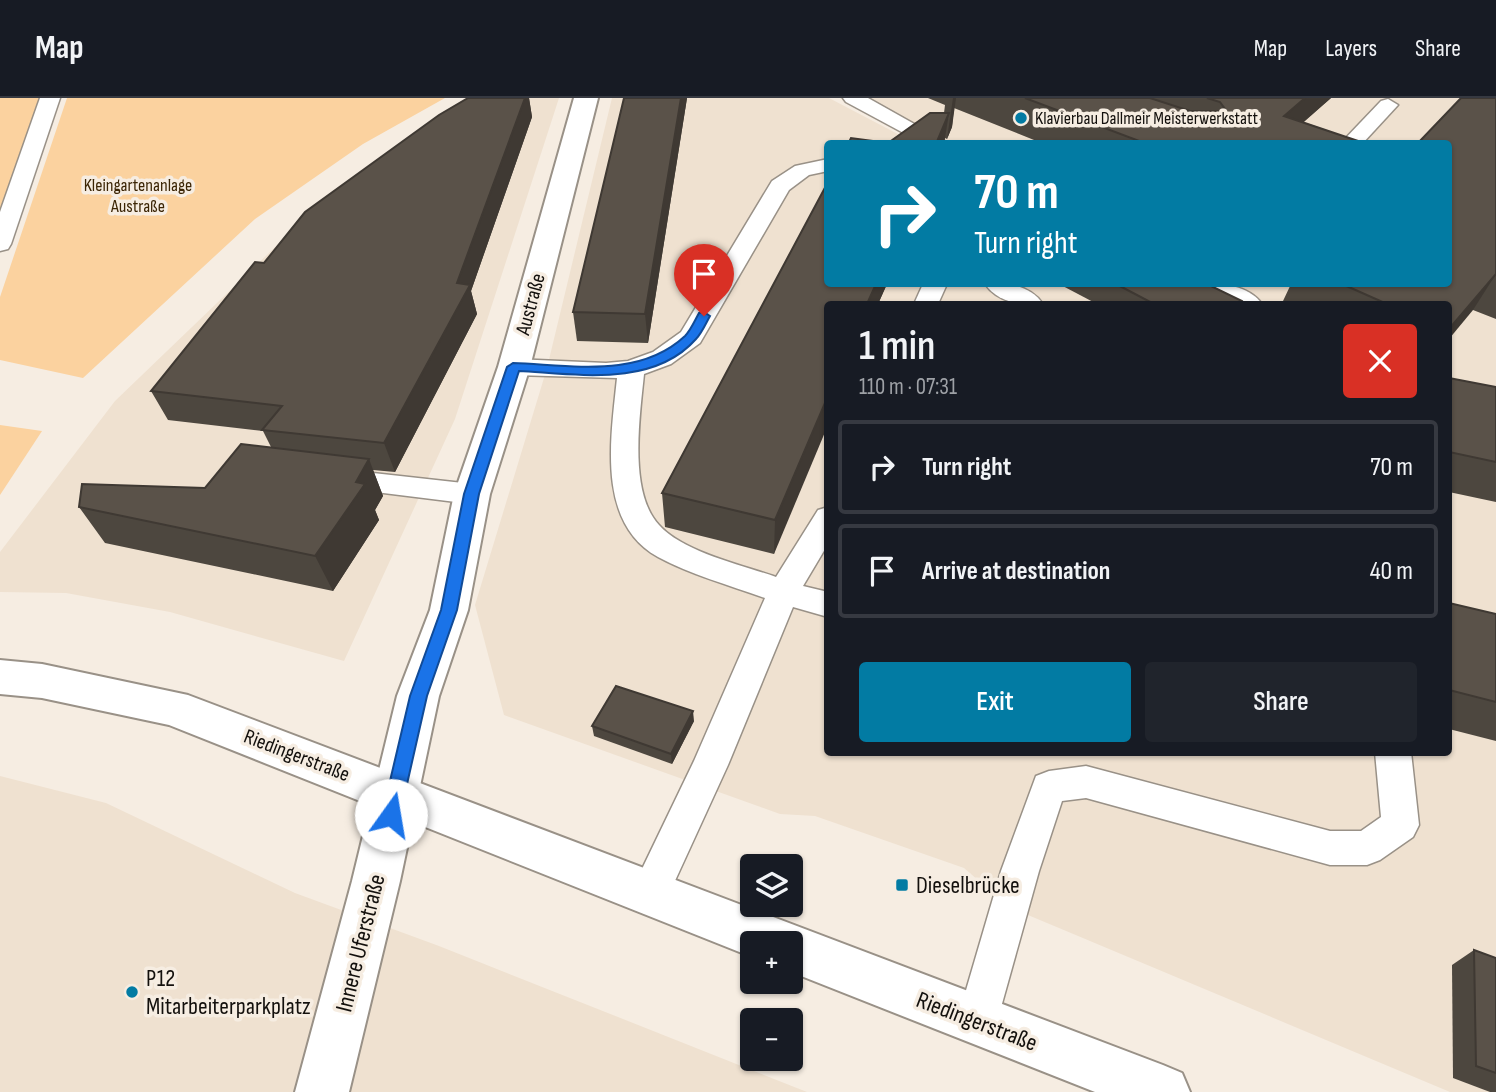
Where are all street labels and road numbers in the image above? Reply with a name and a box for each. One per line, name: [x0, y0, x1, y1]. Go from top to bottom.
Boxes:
street label: Austraße: [510, 271, 551, 339]
street label: Riedingerstraße: [240, 724, 353, 787]
street label: Innere Uferstraße: [329, 871, 392, 1015]
street label: Riedingerstraße: [912, 985, 1041, 1058]

